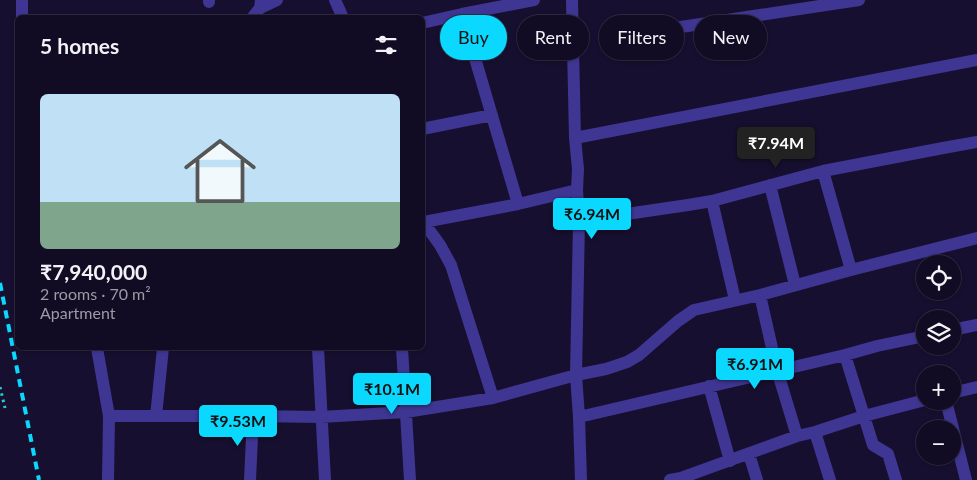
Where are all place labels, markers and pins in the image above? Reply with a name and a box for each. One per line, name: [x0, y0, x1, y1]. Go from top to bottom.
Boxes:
pin: ₹7.94M: [735, 126, 817, 169]
pin: ₹6.94M: [551, 198, 633, 240]
pin: ₹6.91M: [714, 348, 796, 390]
pin: ₹10.1M: [351, 372, 433, 415]
pin: ₹9.53M: [197, 404, 279, 447]

